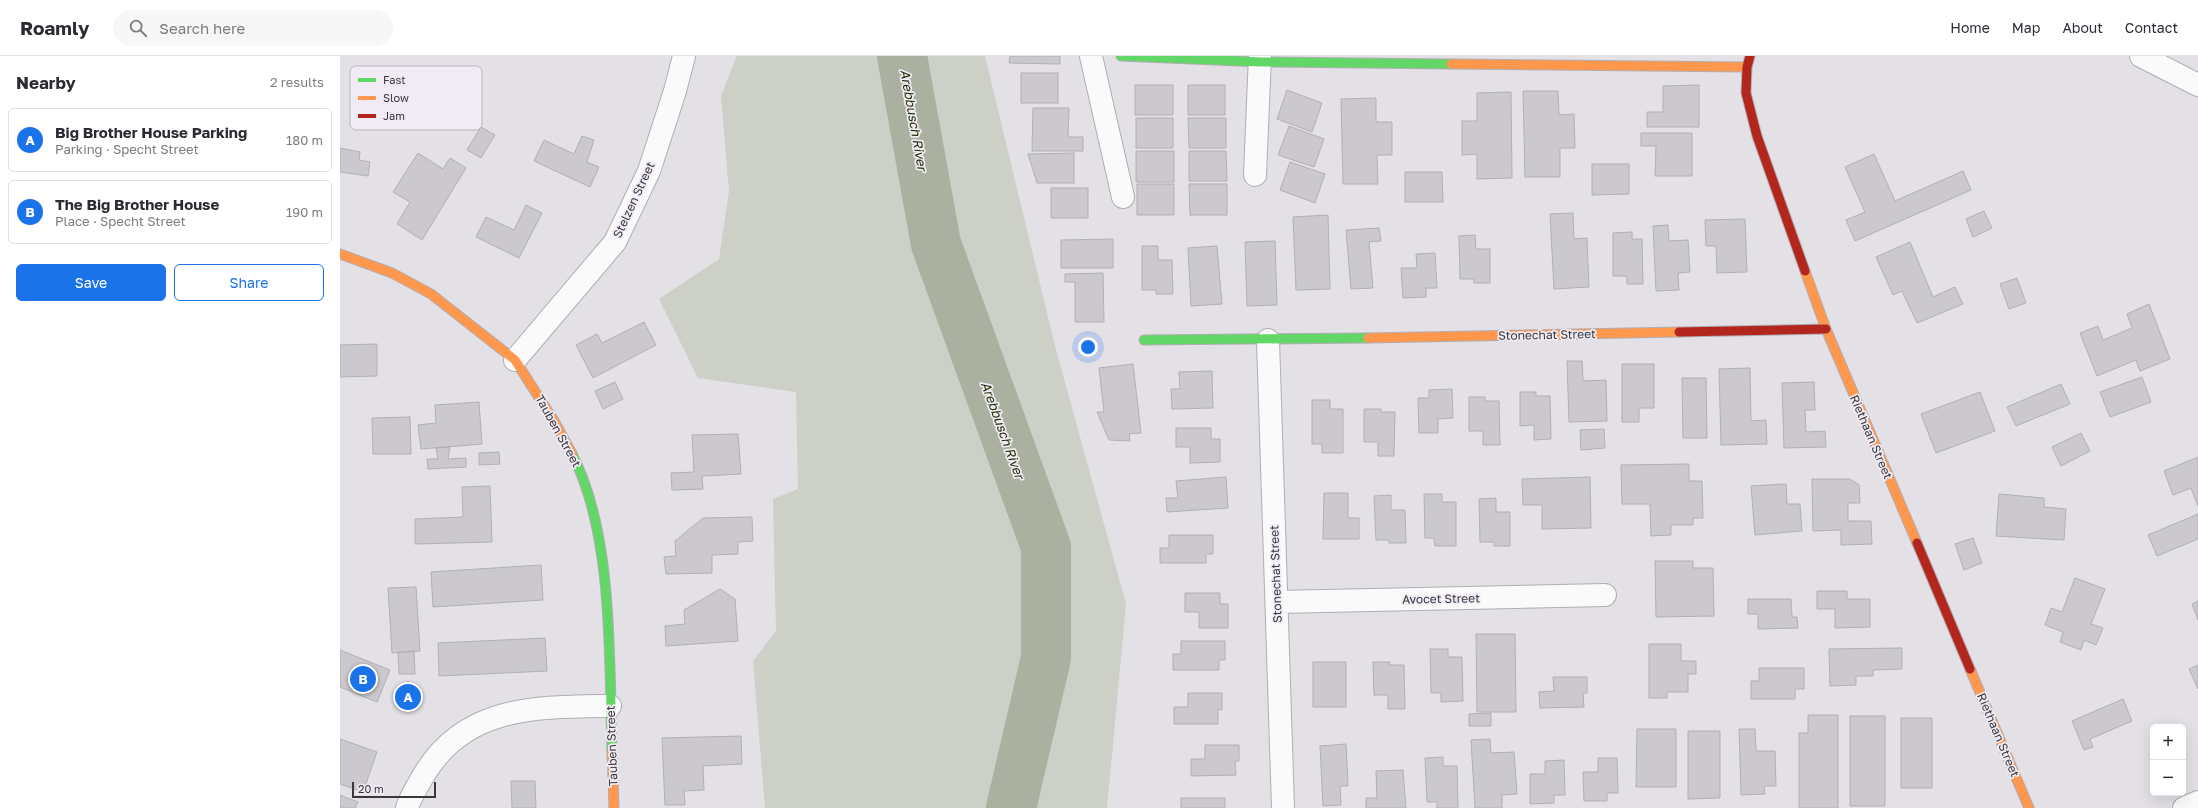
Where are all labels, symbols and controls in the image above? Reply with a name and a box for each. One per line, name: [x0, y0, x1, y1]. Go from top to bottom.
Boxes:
search box: [113, 10, 393, 46]
text: Roamly: [20, 16, 89, 39]
icon: search: [127, 17, 149, 39]
text: Search here: [159, 19, 245, 37]
text: Home: [1950, 19, 1990, 36]
text: Map: [2012, 19, 2040, 36]
text: About: [2062, 19, 2103, 36]
text: Contact: [2125, 19, 2178, 36]
legend: [350, 66, 482, 130]
water label: Arebbusch River: [897, 68, 931, 174]
text: Nearby: [16, 72, 76, 93]
text: Fast: [383, 73, 406, 86]
text: 2 results: [270, 74, 324, 90]
text: Slow: [383, 91, 409, 104]
text: Jam: [383, 109, 405, 122]
text: Big Brother House Parking: [55, 123, 247, 141]
text: A: [25, 132, 35, 148]
text: 180 m: [286, 132, 323, 148]
text: Parking · Specht Street: [55, 141, 199, 157]
street label: Stelzen Street: [609, 159, 658, 240]
text: The Big Brother House: [55, 195, 219, 213]
text: B: [25, 204, 35, 220]
text: 190 m: [286, 204, 323, 220]
text: Place · Specht Street: [55, 213, 186, 229]
button: Save: [16, 264, 166, 301]
button: Share: [174, 264, 324, 301]
street label: Stonechat Street: [1498, 326, 1596, 343]
your location: [1078, 337, 1098, 357]
water label: Arebbusch River: [978, 379, 1029, 483]
street label: Tauben Street: [532, 392, 585, 470]
street label: Riethaan Street: [1847, 392, 1896, 481]
street label: Stonechat Street: [1266, 525, 1285, 623]
street label: Avocet Street: [1402, 590, 1480, 607]
pin: B: [350, 664, 376, 694]
pin: A: [395, 682, 421, 712]
street label: Riethaan Street: [1974, 690, 2023, 779]
street label: Tauben Street: [603, 705, 620, 787]
map controls: [2150, 724, 2186, 796]
button: +: [2150, 724, 2186, 760]
button: −: [2150, 760, 2186, 796]
scale bar: [352, 780, 436, 799]
text: 20 m: [358, 782, 384, 795]

